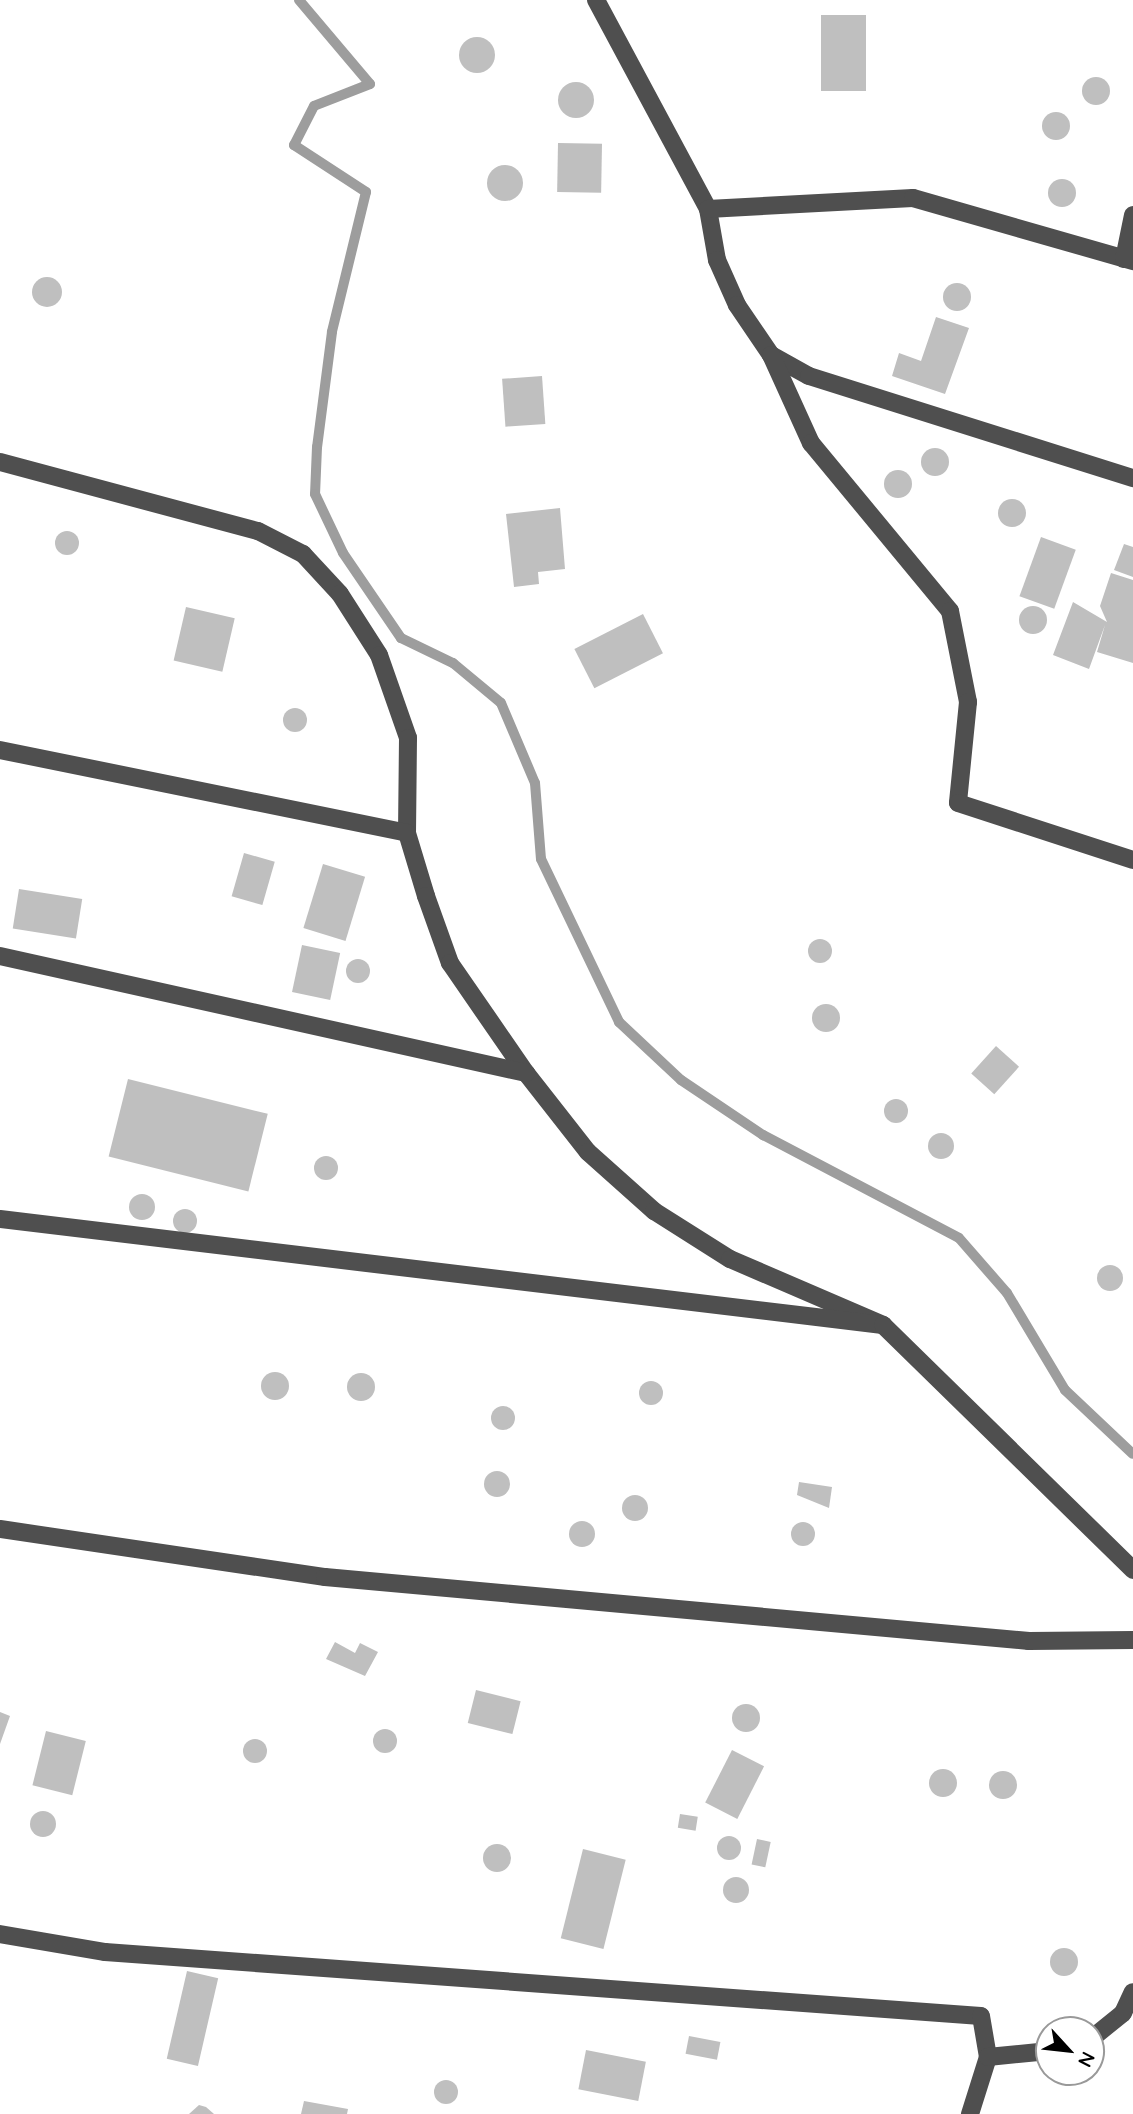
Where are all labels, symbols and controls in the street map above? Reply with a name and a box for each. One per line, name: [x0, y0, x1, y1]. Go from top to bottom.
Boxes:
north arrow: [1035, 2016, 1105, 2086]
text: N: [1073, 2048, 1101, 2071]

